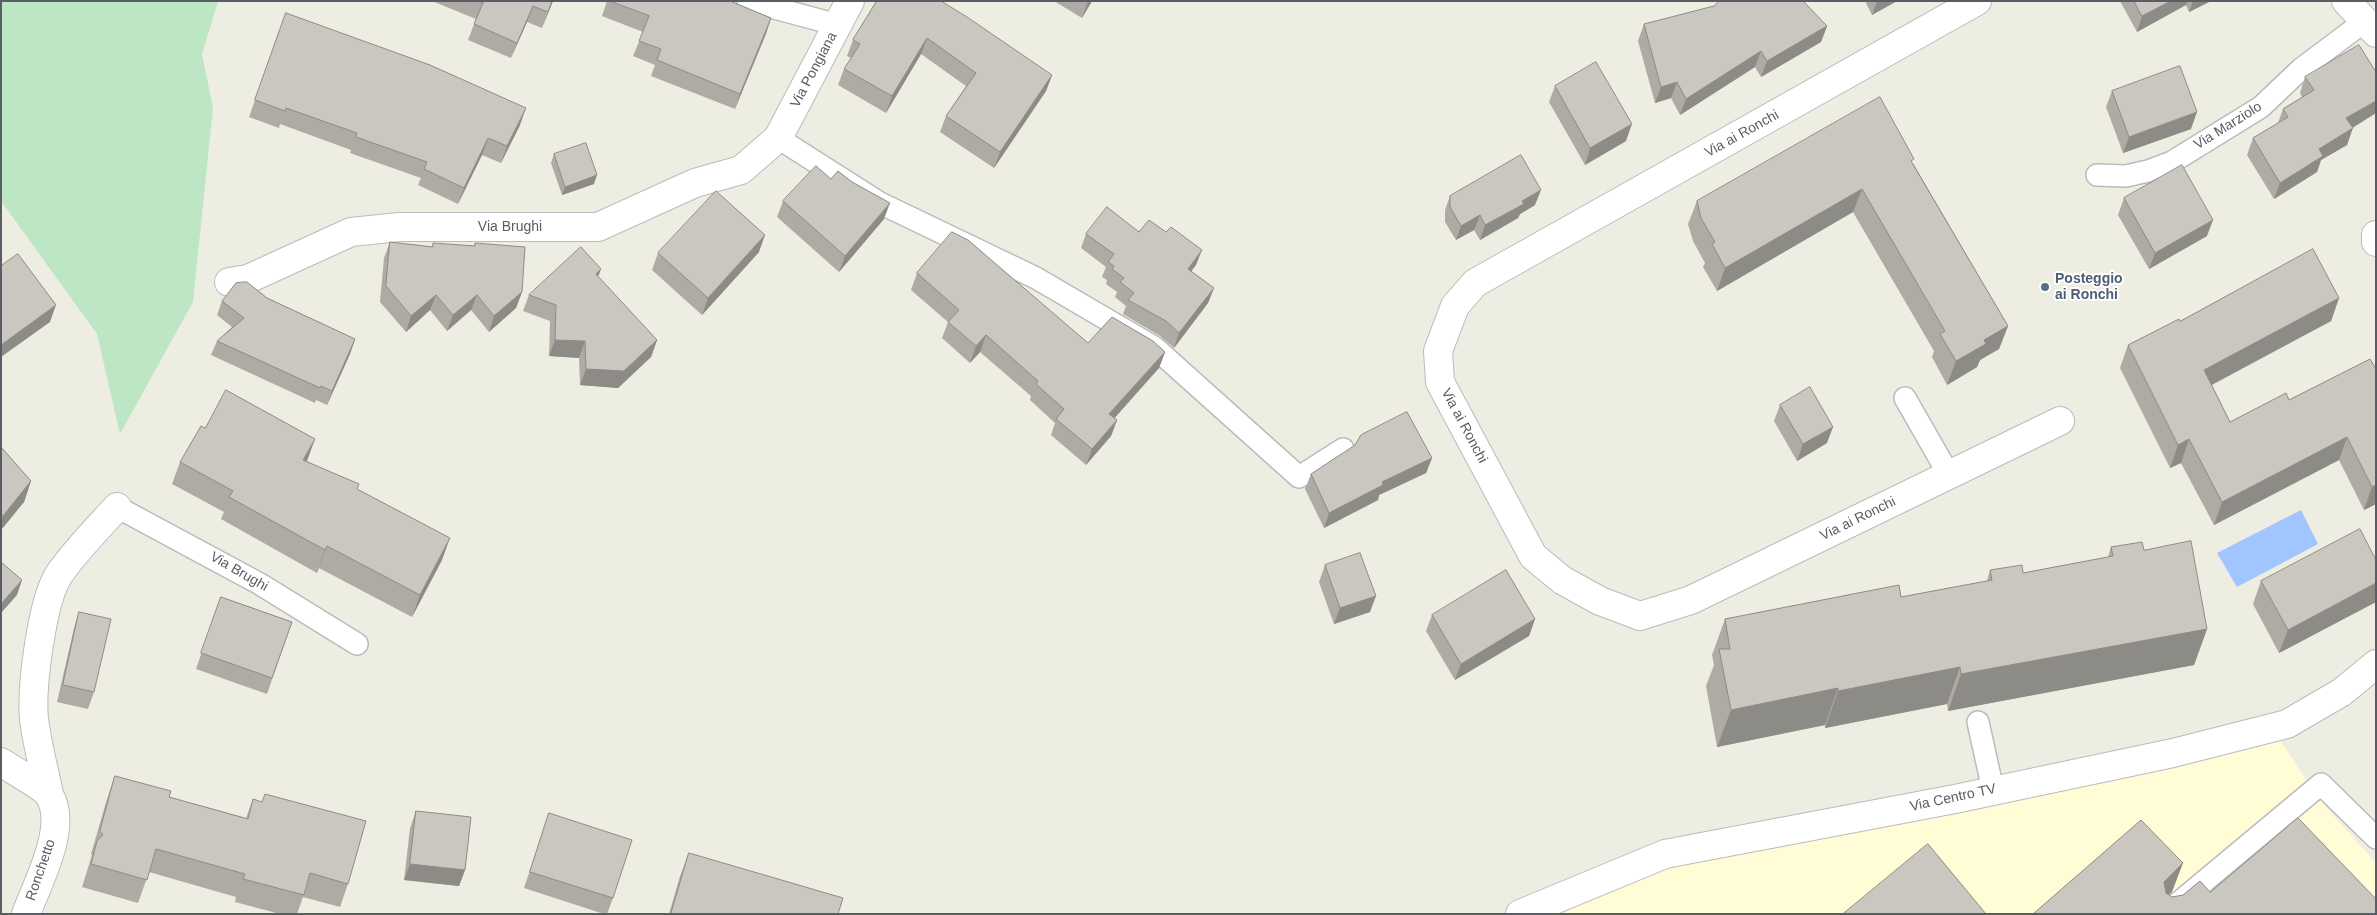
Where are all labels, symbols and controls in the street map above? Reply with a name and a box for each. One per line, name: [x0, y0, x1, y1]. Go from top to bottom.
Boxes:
street label: Via Pongiana: [787, 29, 841, 111]
street label: Via Marziolo: [2191, 99, 2265, 153]
street label: Via ai Ronchi: [1702, 107, 1782, 161]
street label: Via Brughi: [478, 219, 542, 235]
place label: Posteggio ai Ronchi: [2055, 271, 2123, 304]
marker: Posteggio ai Ronchi: [2039, 281, 2051, 293]
street label: Via ai Ronchi: [1437, 386, 1491, 466]
street label: Via ai Ronchi: [1817, 493, 1899, 545]
street label: Via Brughi: [207, 549, 271, 595]
street label: Via Centro TV: [1908, 781, 1998, 815]
street label: Ronchetto: [23, 837, 59, 903]

